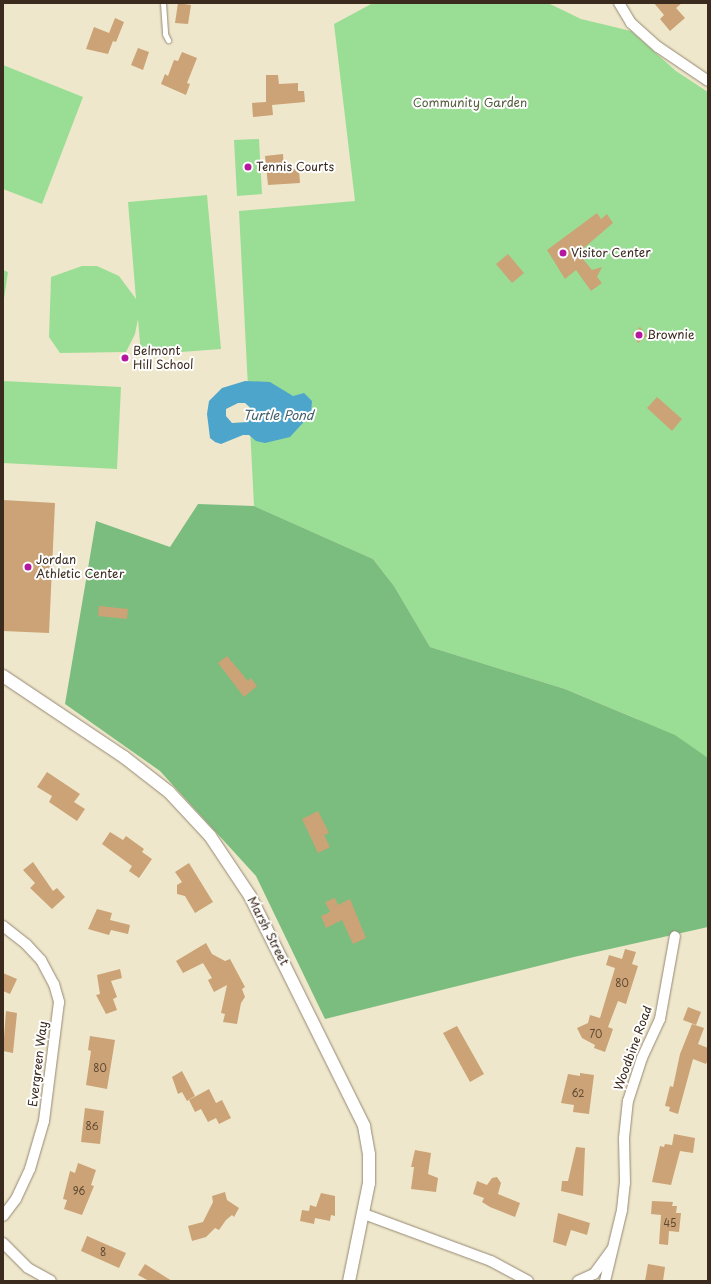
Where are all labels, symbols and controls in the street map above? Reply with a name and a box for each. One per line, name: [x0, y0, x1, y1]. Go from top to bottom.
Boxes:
park label: Community Garden: [413, 96, 527, 110]
place label: Tennis Courts: [256, 160, 334, 174]
marker: Tennis Courts: [243, 162, 253, 172]
place label: Visitor Center: [571, 246, 651, 260]
marker: Visitor Center: [558, 248, 568, 258]
place label: Brownie: [647, 328, 694, 342]
marker: Brownie: [634, 330, 644, 340]
place label: Belmont Hill School: [133, 344, 194, 372]
marker: Belmont Hill School: [120, 353, 130, 363]
water label: Turtle Pond: [242, 407, 314, 423]
place label: Jordan Athletic Center: [36, 553, 123, 581]
marker: Jordan Athletic Center: [23, 562, 33, 572]
street label: Marsh Street: [244, 894, 292, 968]
house number: 80: [615, 977, 629, 989]
street label: Woodbine Road: [611, 1004, 655, 1092]
street label: Evergreen Way: [26, 1020, 50, 1108]
house number: 70: [590, 1028, 602, 1040]
house number: 80: [93, 1062, 107, 1074]
house number: 62: [571, 1087, 585, 1099]
house number: 86: [86, 1120, 98, 1132]
house number: 96: [73, 1185, 85, 1197]
house number: 45: [664, 1217, 676, 1229]
house number: 8: [100, 1246, 106, 1258]

